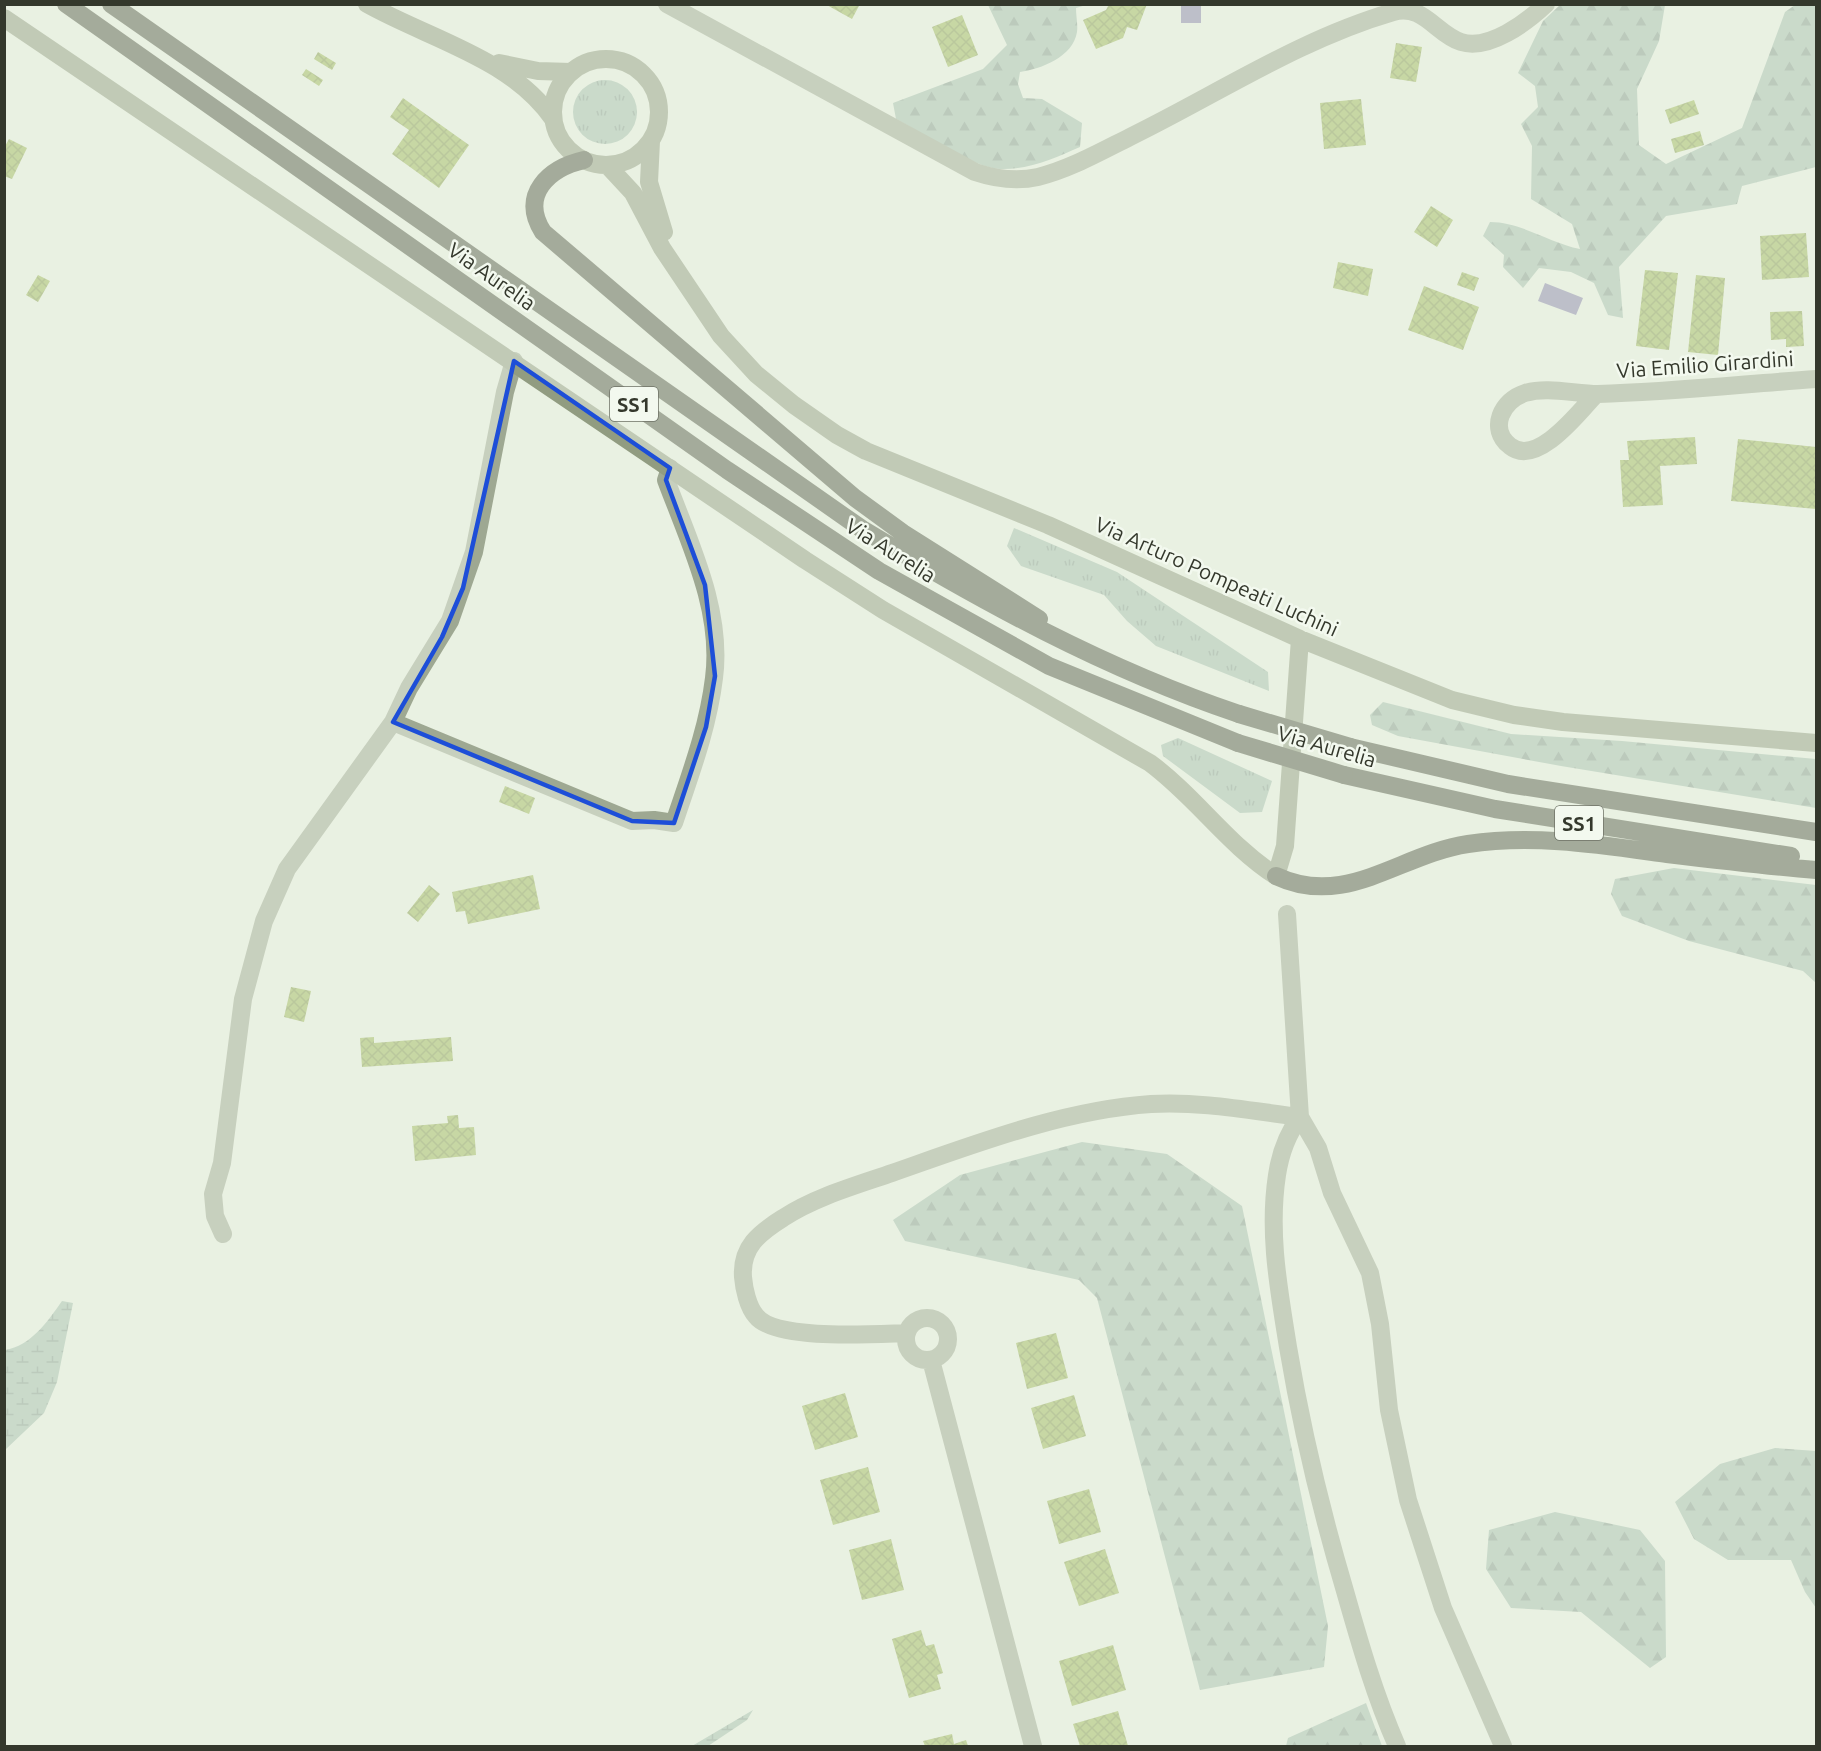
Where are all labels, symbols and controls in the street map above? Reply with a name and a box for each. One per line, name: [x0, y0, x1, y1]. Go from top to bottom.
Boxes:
street label: Via Aurelia: [444, 237, 540, 315]
street label: Via Emilio Girardini: [1616, 346, 1794, 382]
road number: SS1: [610, 387, 658, 421]
street label: Via Arturo Pompeati Luchini: [1092, 511, 1342, 641]
street label: Via Aurelia: [842, 513, 940, 587]
street label: Via Aurelia: [1275, 721, 1379, 771]
road number: SS1: [1555, 806, 1603, 840]

